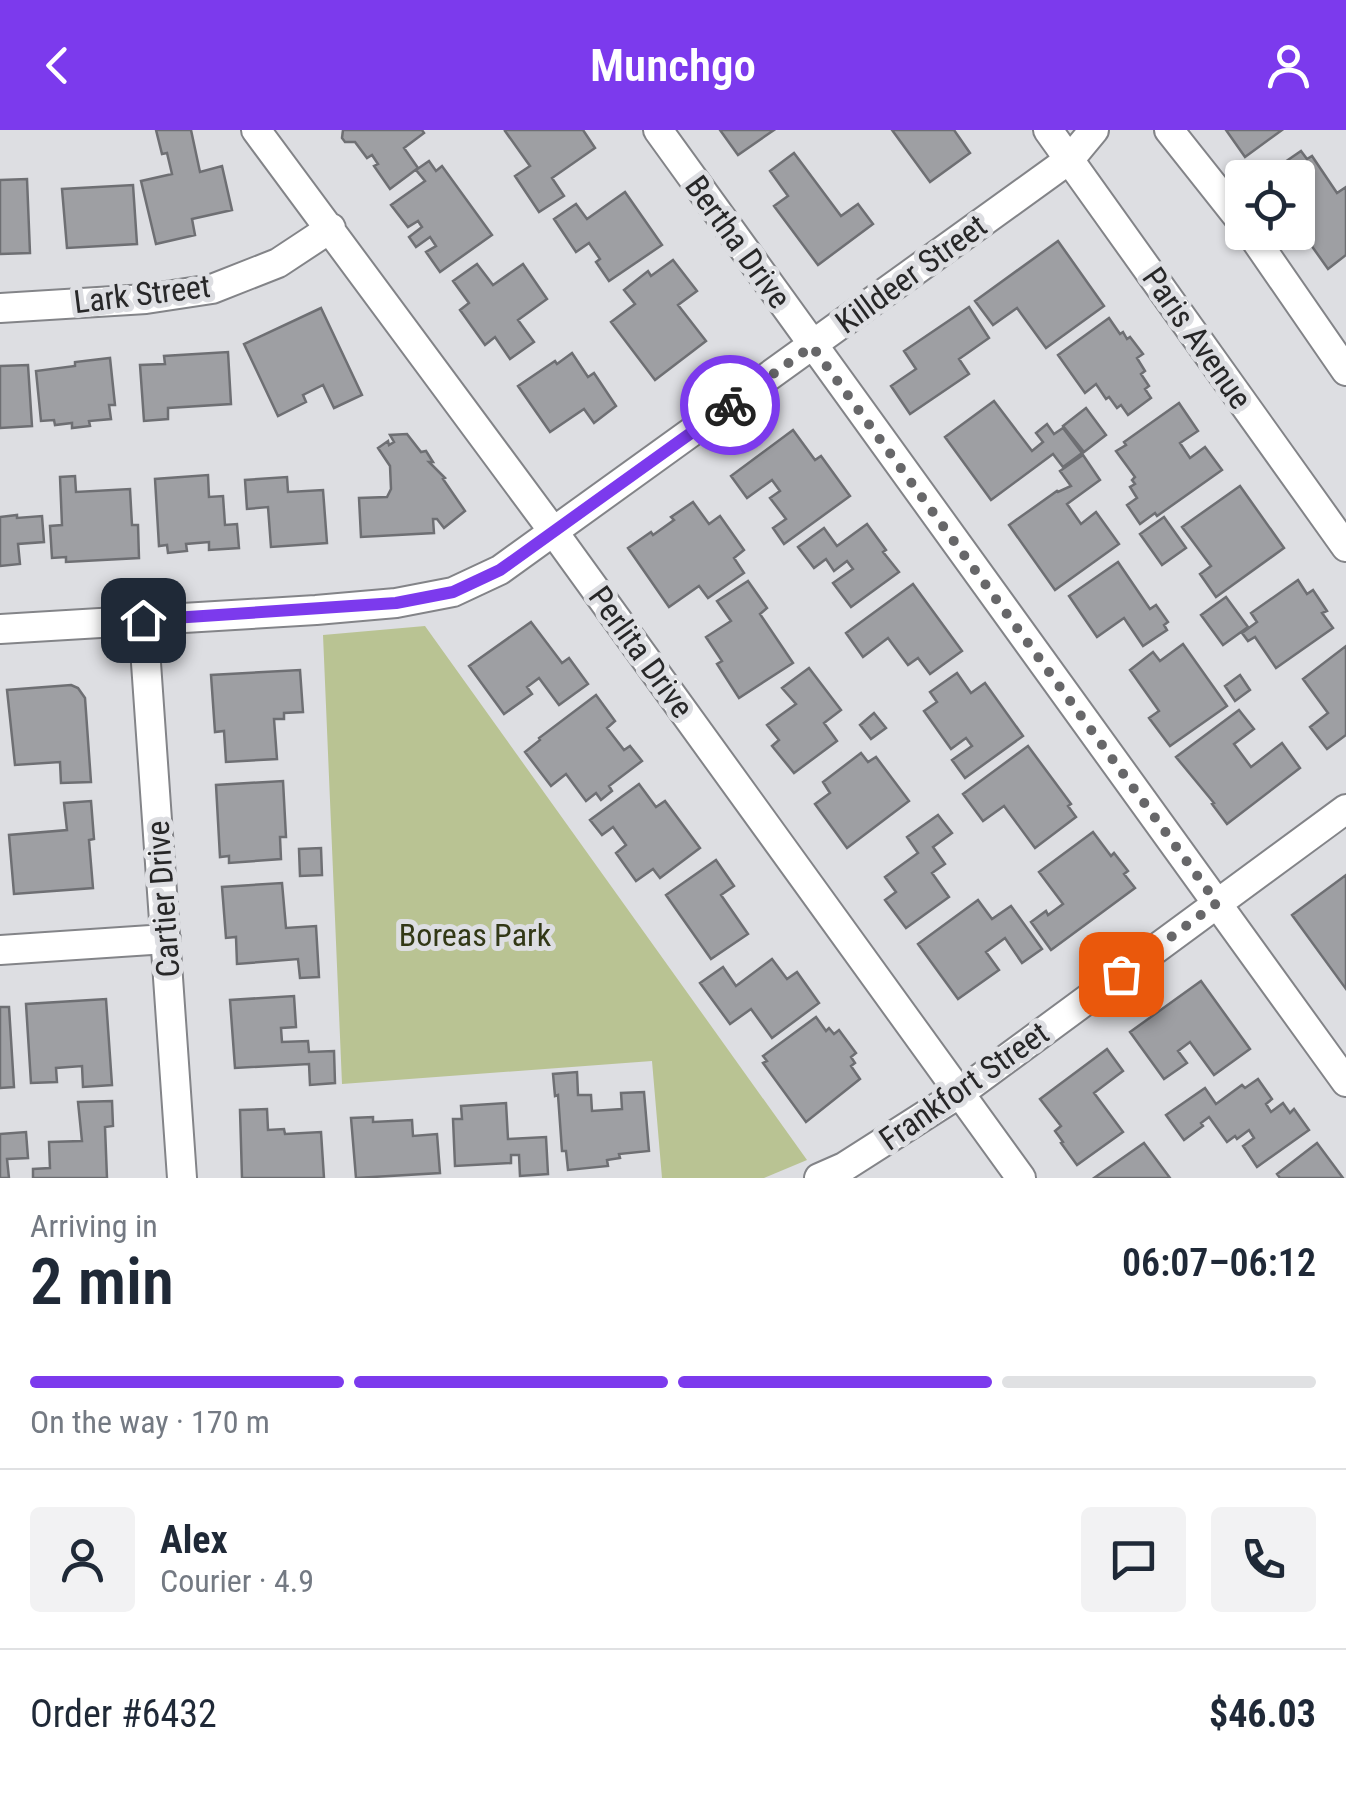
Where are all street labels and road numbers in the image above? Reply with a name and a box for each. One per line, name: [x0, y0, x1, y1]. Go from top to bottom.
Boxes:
street label: Bertha Drive: [677, 168, 799, 316]
street label: Killdeer Street: [828, 206, 994, 342]
street label: Paris Avenue: [1134, 260, 1260, 416]
street label: Lark Street: [72, 267, 212, 321]
street label: Perlita Drive: [581, 579, 701, 725]
street label: Cartier Drive: [139, 819, 187, 979]
street label: Frankfort Street: [872, 1014, 1056, 1158]

